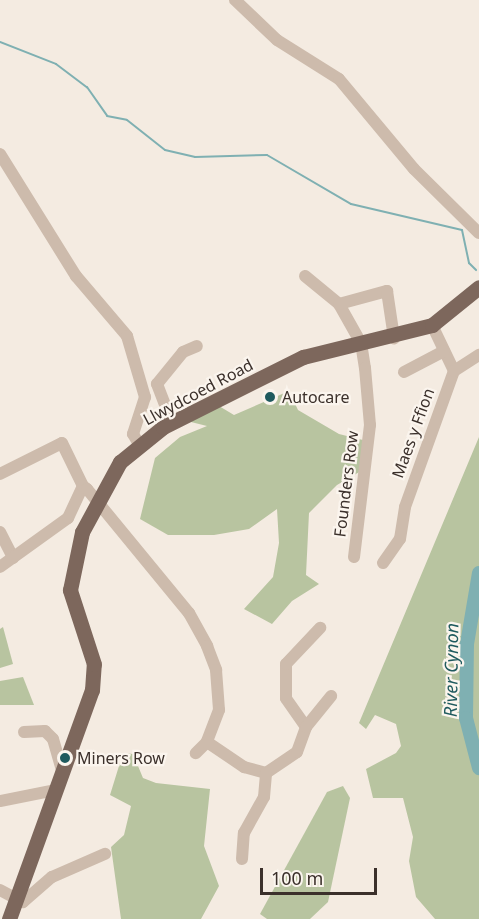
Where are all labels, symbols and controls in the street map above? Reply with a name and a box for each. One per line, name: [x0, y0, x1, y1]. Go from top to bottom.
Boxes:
street label: Llwydcoed Road: [140, 355, 256, 429]
street label: Maes y Ffion: [388, 385, 438, 481]
place label: Autocare: [282, 387, 350, 407]
marker: Autocare: [263, 390, 277, 404]
street label: Founders Row: [330, 430, 362, 538]
water label: River Cynon: [439, 623, 463, 717]
place label: Miners Row: [77, 748, 165, 768]
marker: Miners Row: [58, 751, 72, 765]
scale bar: [263, 856, 380, 894]
text: 100 m: [271, 866, 323, 890]

